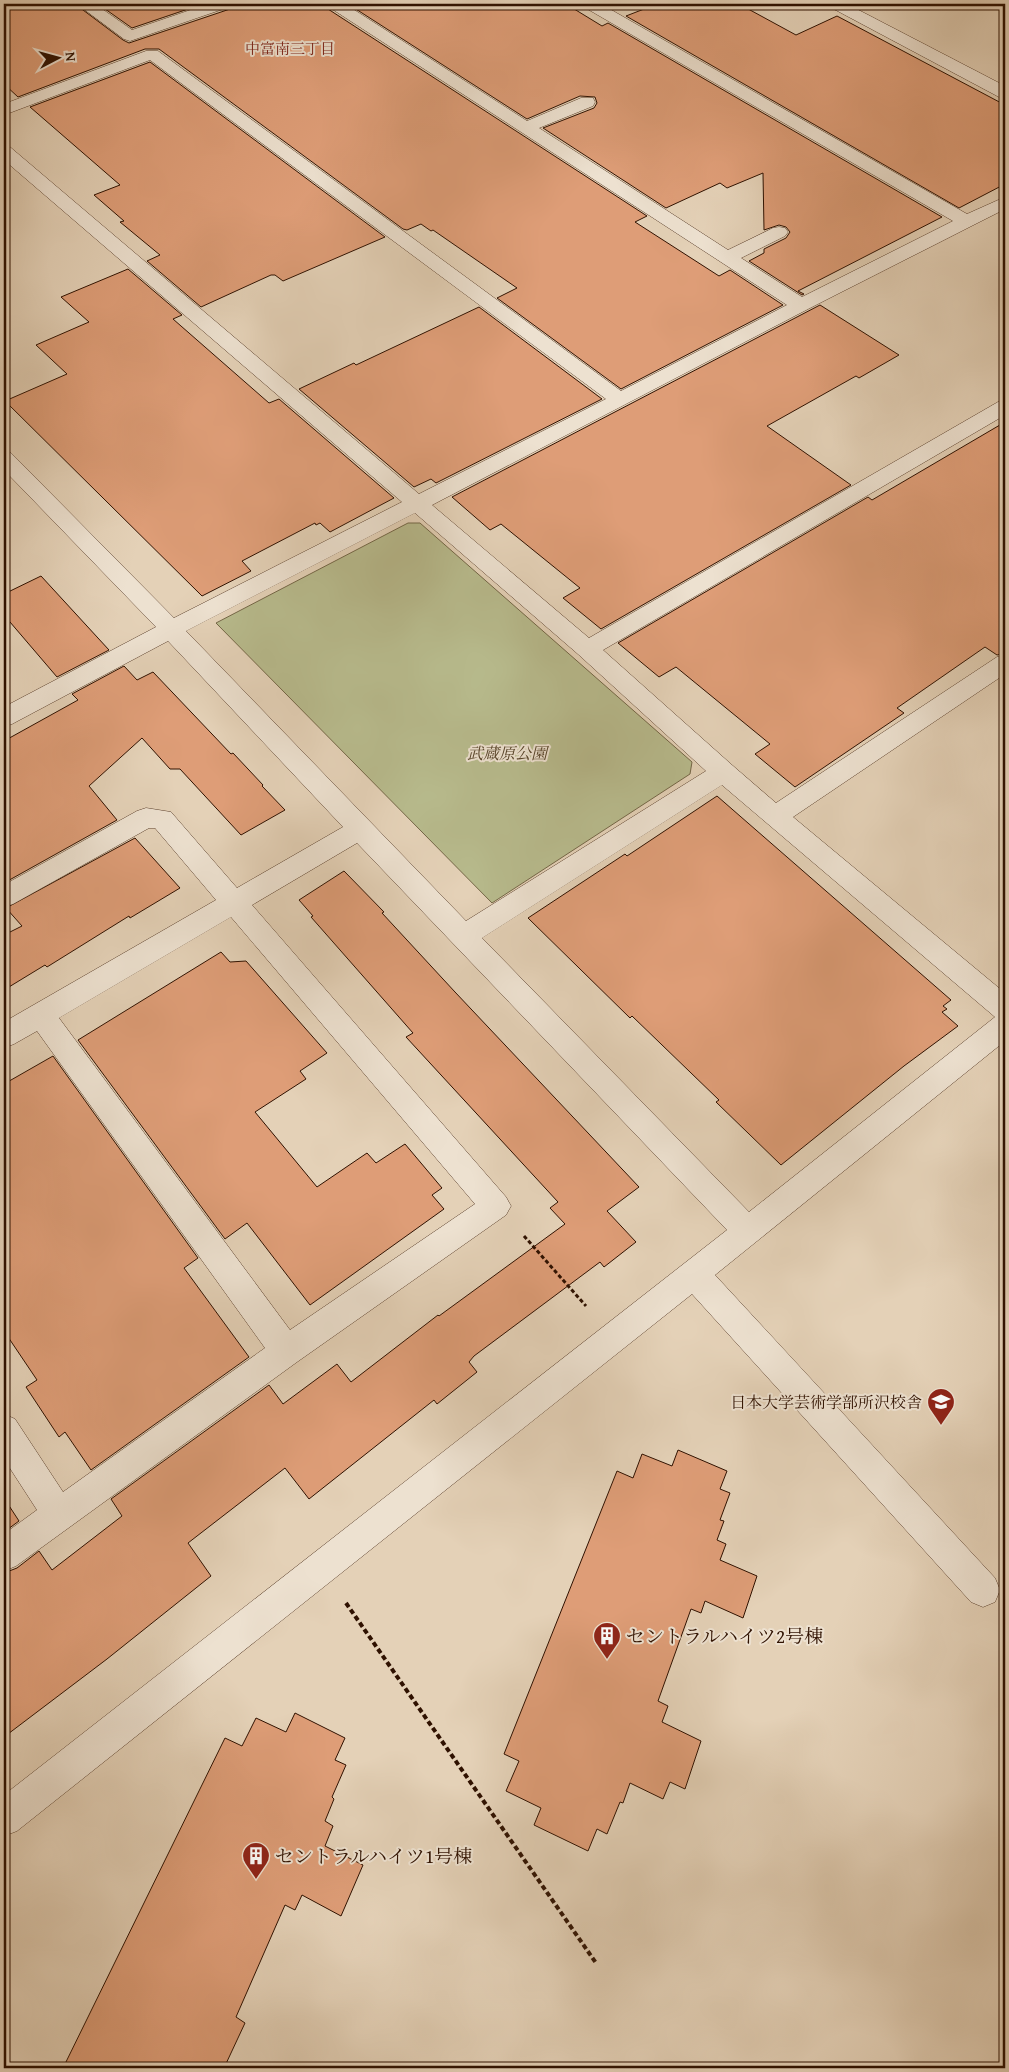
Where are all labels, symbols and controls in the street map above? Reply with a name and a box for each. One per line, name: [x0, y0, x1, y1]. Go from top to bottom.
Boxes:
north arrow: [32, 32, 82, 82]
district label: 中富南三丁目: [245, 38, 335, 59]
text: N: [60, 51, 81, 63]
park label: 武蔵原公園: [467, 741, 550, 765]
school or university icon: 日本大学芸術学部所沢校舎: [926, 1387, 956, 1426]
place label: 日本大学芸術学部所沢校舎: [730, 1390, 922, 1414]
building icon: セントラルハイツ2号棟: [592, 1621, 622, 1660]
place label: セントラルハイツ2号棟: [626, 1622, 823, 1650]
building icon: セントラルハイツ1号棟: [241, 1841, 271, 1880]
place label: セントラルハイツ1号棟: [275, 1842, 472, 1870]

